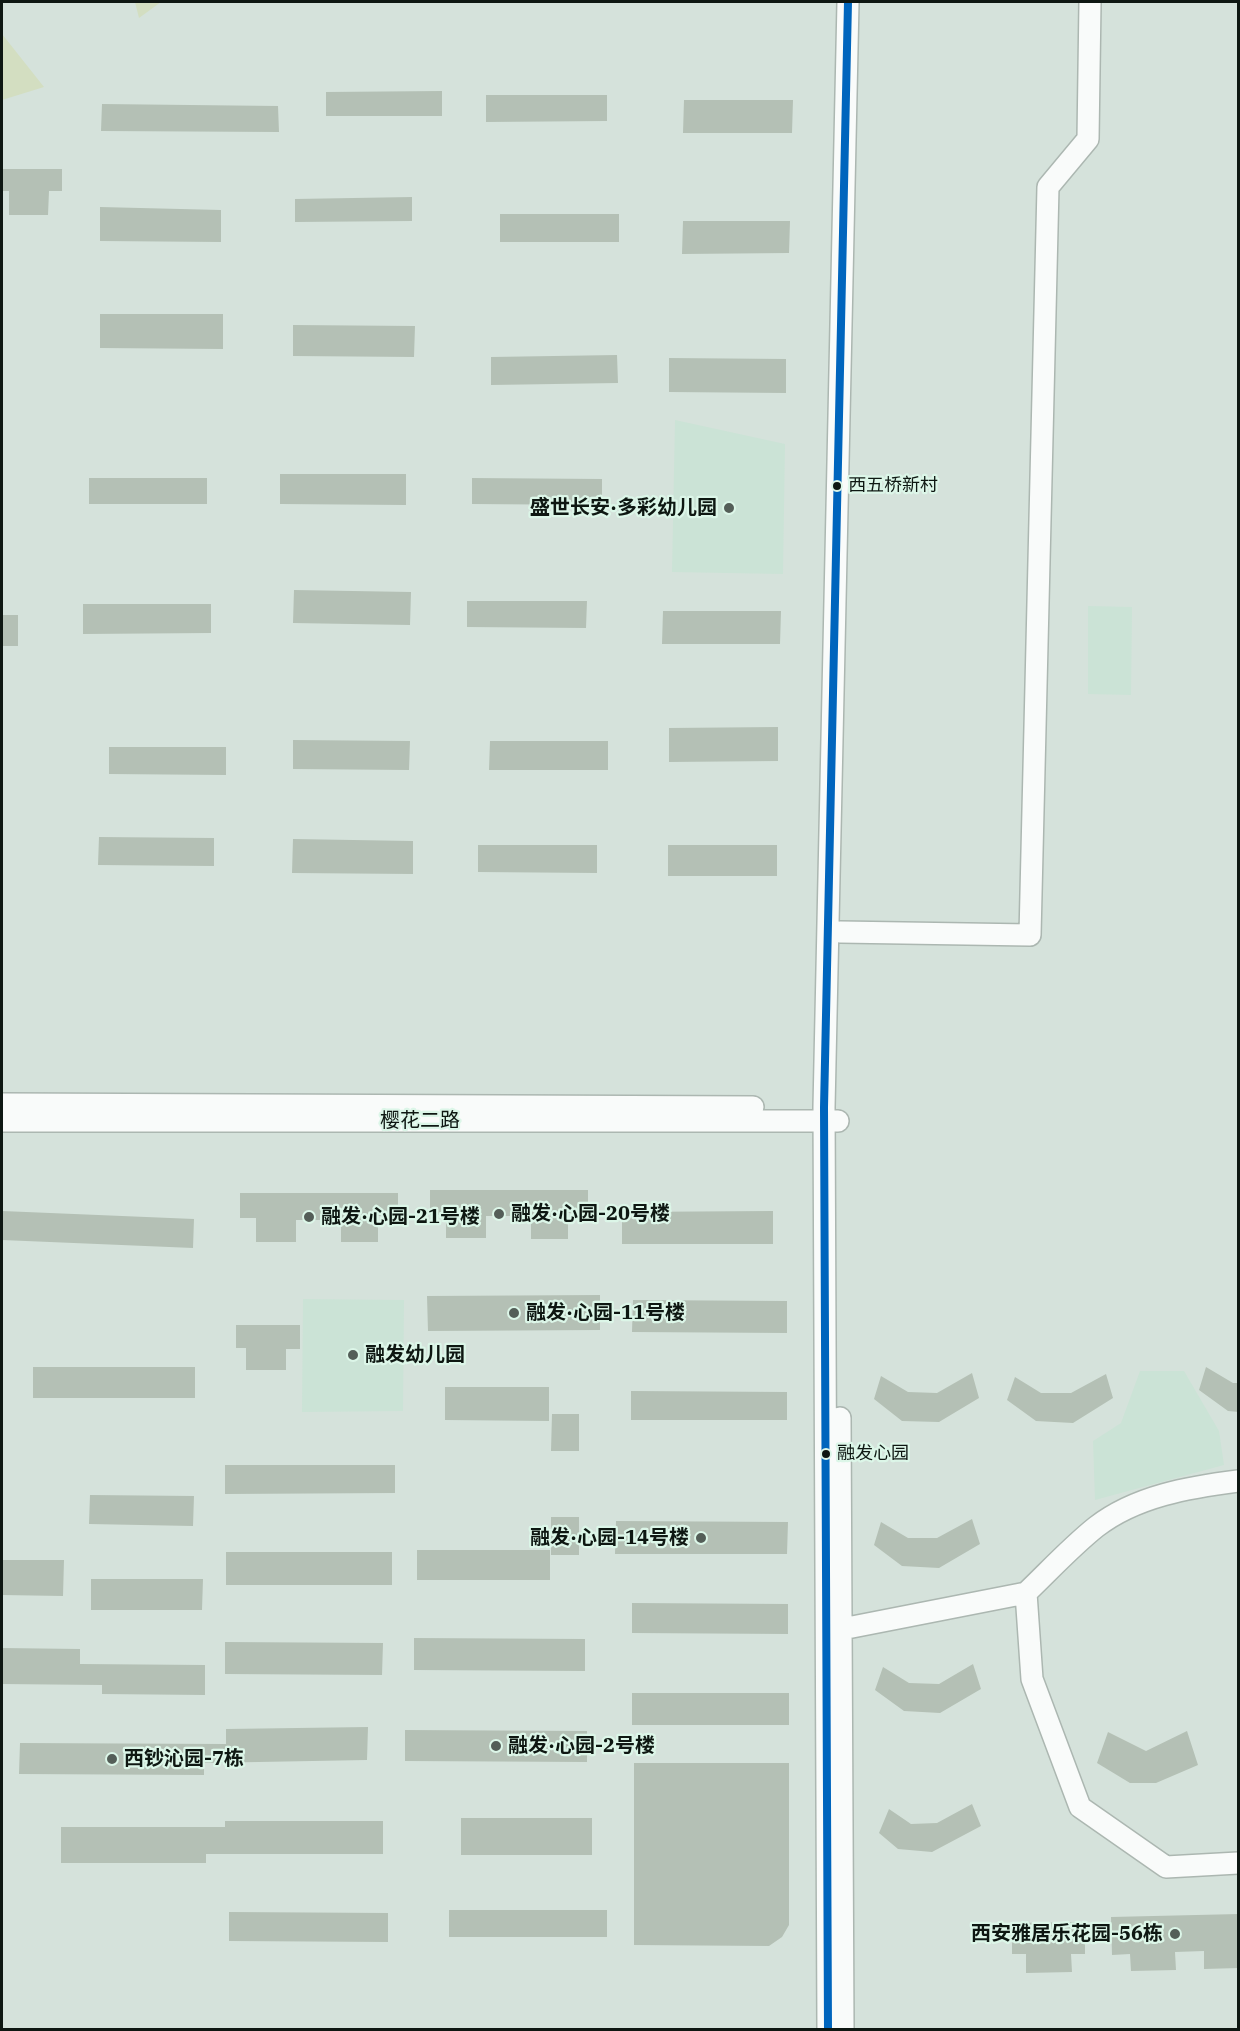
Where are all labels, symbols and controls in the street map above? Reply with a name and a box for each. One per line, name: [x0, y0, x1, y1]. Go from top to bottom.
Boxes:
place label: 西五桥新村: [848, 475, 938, 497]
marker: 西五桥新村: [831, 480, 843, 492]
place label: 盛世长安·多彩幼儿园: [530, 496, 717, 520]
marker: 盛世长安·多彩幼儿园: [722, 501, 736, 515]
street label: 樱花二路: [380, 1109, 460, 1133]
place label: 融发·心园-20号楼: [511, 1202, 670, 1226]
place label: 融发·心园-21号楼: [321, 1205, 480, 1229]
marker: 融发·心园-20号楼: [492, 1207, 506, 1221]
marker: 融发·心园-21号楼: [302, 1210, 316, 1224]
place label: 融发·心园-11号楼: [526, 1301, 685, 1325]
marker: 融发·心园-11号楼: [507, 1306, 521, 1320]
place label: 融发幼儿园: [365, 1343, 465, 1367]
marker: 融发幼儿园: [346, 1348, 360, 1362]
place label: 融发心园: [837, 1443, 909, 1465]
marker: 融发心园: [820, 1448, 832, 1460]
place label: 融发·心园-14号楼: [530, 1526, 689, 1550]
marker: 融发·心园-14号楼: [694, 1531, 708, 1545]
place label: 融发·心园-2号楼: [508, 1734, 655, 1758]
marker: 融发·心园-2号楼: [489, 1739, 503, 1753]
place label: 西钞沁园-7栋: [124, 1747, 244, 1771]
marker: 西钞沁园-7栋: [105, 1752, 119, 1766]
place label: 西安雅居乐花园-56栋: [971, 1922, 1163, 1946]
marker: 西安雅居乐花园-56栋: [1168, 1927, 1182, 1941]

